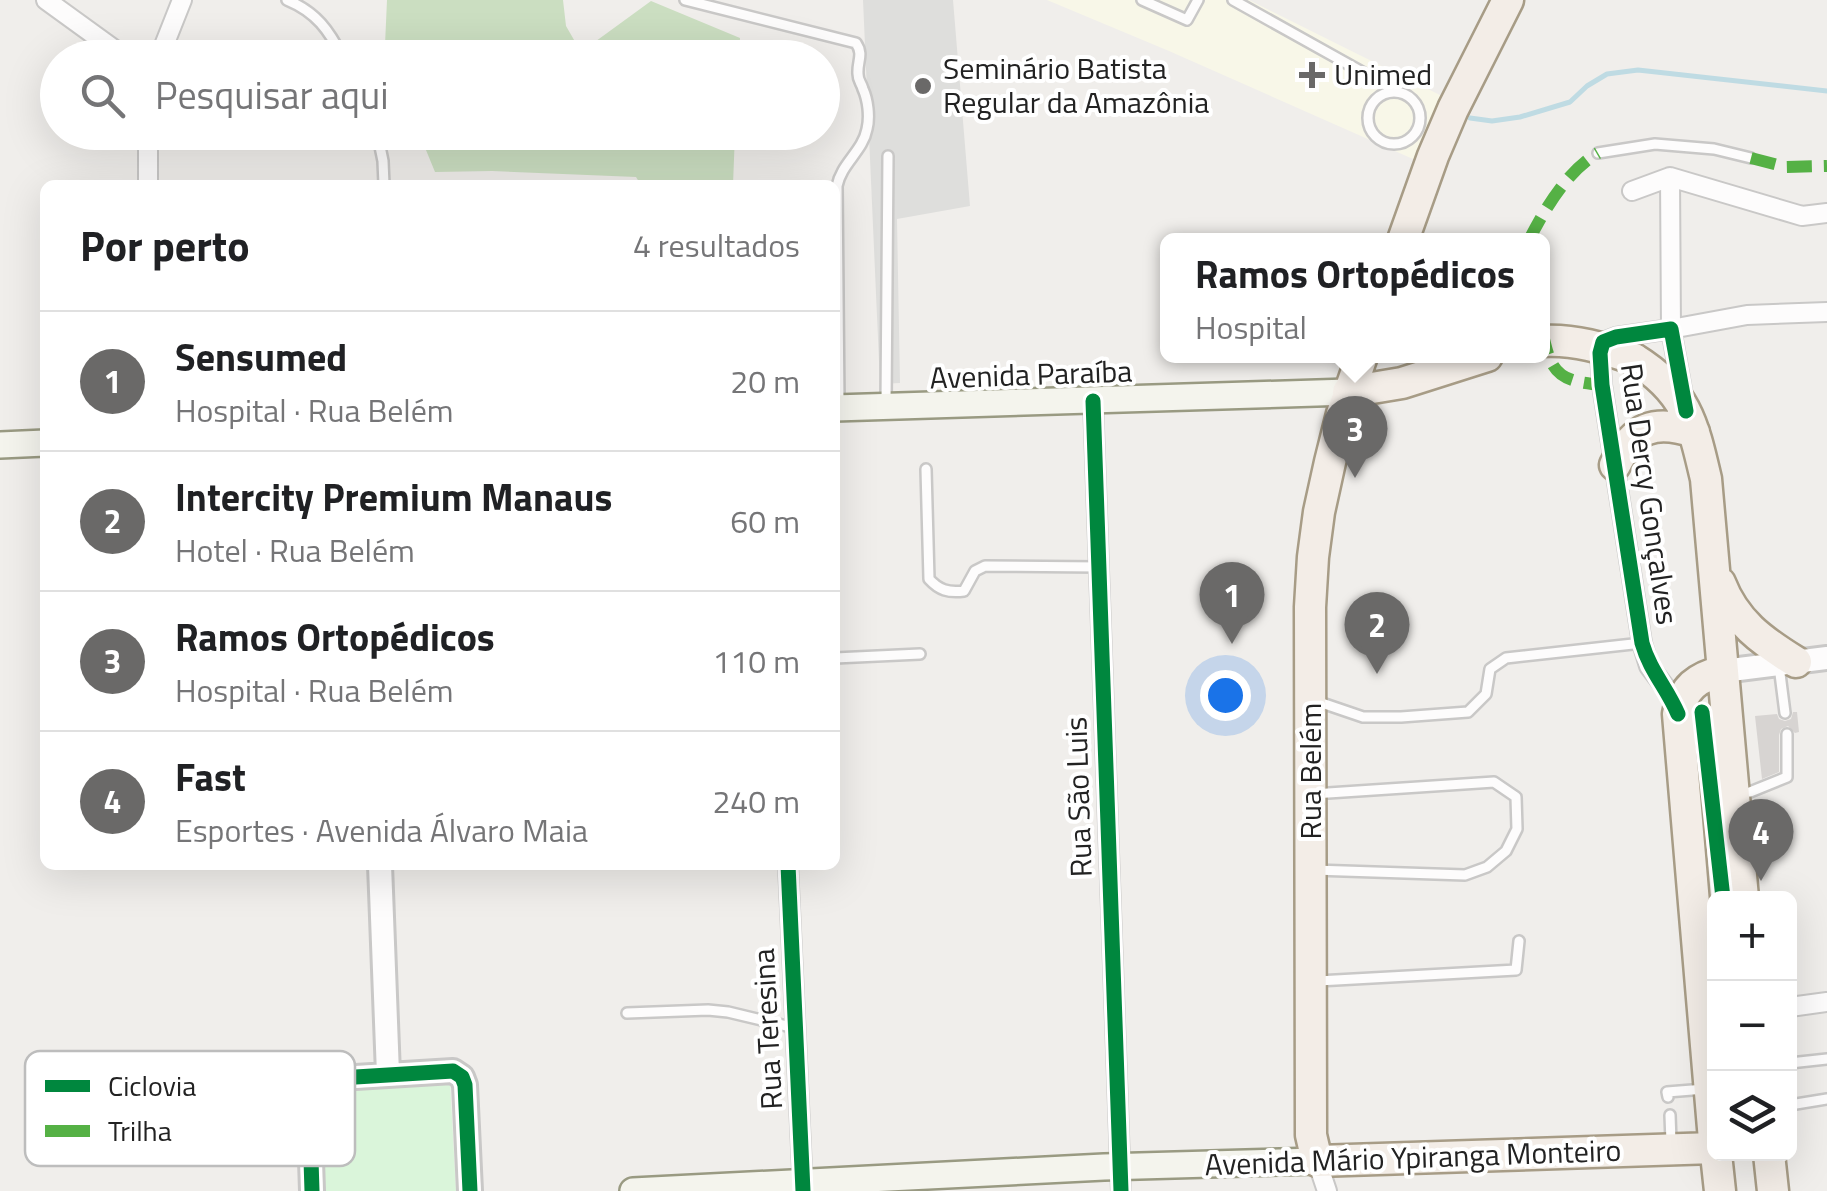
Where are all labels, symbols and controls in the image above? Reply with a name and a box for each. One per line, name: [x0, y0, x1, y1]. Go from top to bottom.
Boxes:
search box: [40, 40, 840, 150]
place label: Seminário Batista Regular da Amazônia: [943, 45, 1209, 125]
place label: Unimed: [1334, 51, 1432, 97]
marker: Unimed: [1299, 62, 1325, 88]
text: Pesquisar aqui: [155, 66, 388, 124]
icon: search: [75, 68, 130, 123]
marker: Seminário Batista Regular da Amazônia: [912, 75, 934, 97]
text: Por perto: [80, 213, 249, 277]
text: 4 resultados: [633, 221, 800, 269]
popup: [1160, 233, 1550, 363]
text: Ramos Ortopédicos: [1195, 245, 1515, 303]
text: Hospital: [1195, 303, 1307, 351]
text: Sensumed: [175, 328, 347, 386]
street label: Avenida Paraíba: [929, 347, 1133, 401]
text: 1: [104, 357, 121, 405]
text: 20 m: [730, 357, 800, 405]
street label: Rua Dercy Gonçalves: [1609, 360, 1691, 627]
text: Hospital · Rua Belém: [175, 386, 454, 434]
pin: 3: [1322, 396, 1388, 478]
text: Intercity Premium Manaus: [175, 468, 612, 526]
text: 2: [104, 497, 121, 545]
text: 60 m: [730, 497, 800, 545]
text: Hotel · Rua Belém: [175, 526, 415, 574]
pin: 1: [1200, 562, 1264, 644]
pin: 2: [1344, 592, 1410, 674]
text: Ramos Ortopédicos: [175, 608, 495, 666]
text: 3: [104, 637, 121, 685]
text: 110 m: [712, 637, 800, 685]
text: Hospital · Rua Belém: [175, 666, 454, 714]
your location: [1200, 670, 1251, 721]
street label: Rua Belém: [1287, 703, 1333, 839]
street label: Rua São Luis: [1052, 716, 1104, 878]
text: Fast: [175, 748, 246, 806]
text: 4: [104, 777, 121, 825]
text: 240 m: [712, 777, 800, 825]
pin: 4: [1728, 798, 1794, 881]
text: Esportes · Avenida Álvaro Maia: [175, 806, 588, 854]
map controls: [1707, 891, 1797, 1161]
button: +: [1707, 891, 1797, 981]
street label: Rua Teresina: [740, 947, 794, 1111]
button: −: [1707, 981, 1797, 1071]
legend: [25, 1051, 355, 1166]
text: Ciclovia: [108, 1064, 196, 1107]
button: layers: [1707, 1071, 1797, 1161]
text: Trilha: [108, 1109, 172, 1152]
street label: Avenida Mário Ypiranga Monteiro: [1204, 1127, 1622, 1187]

